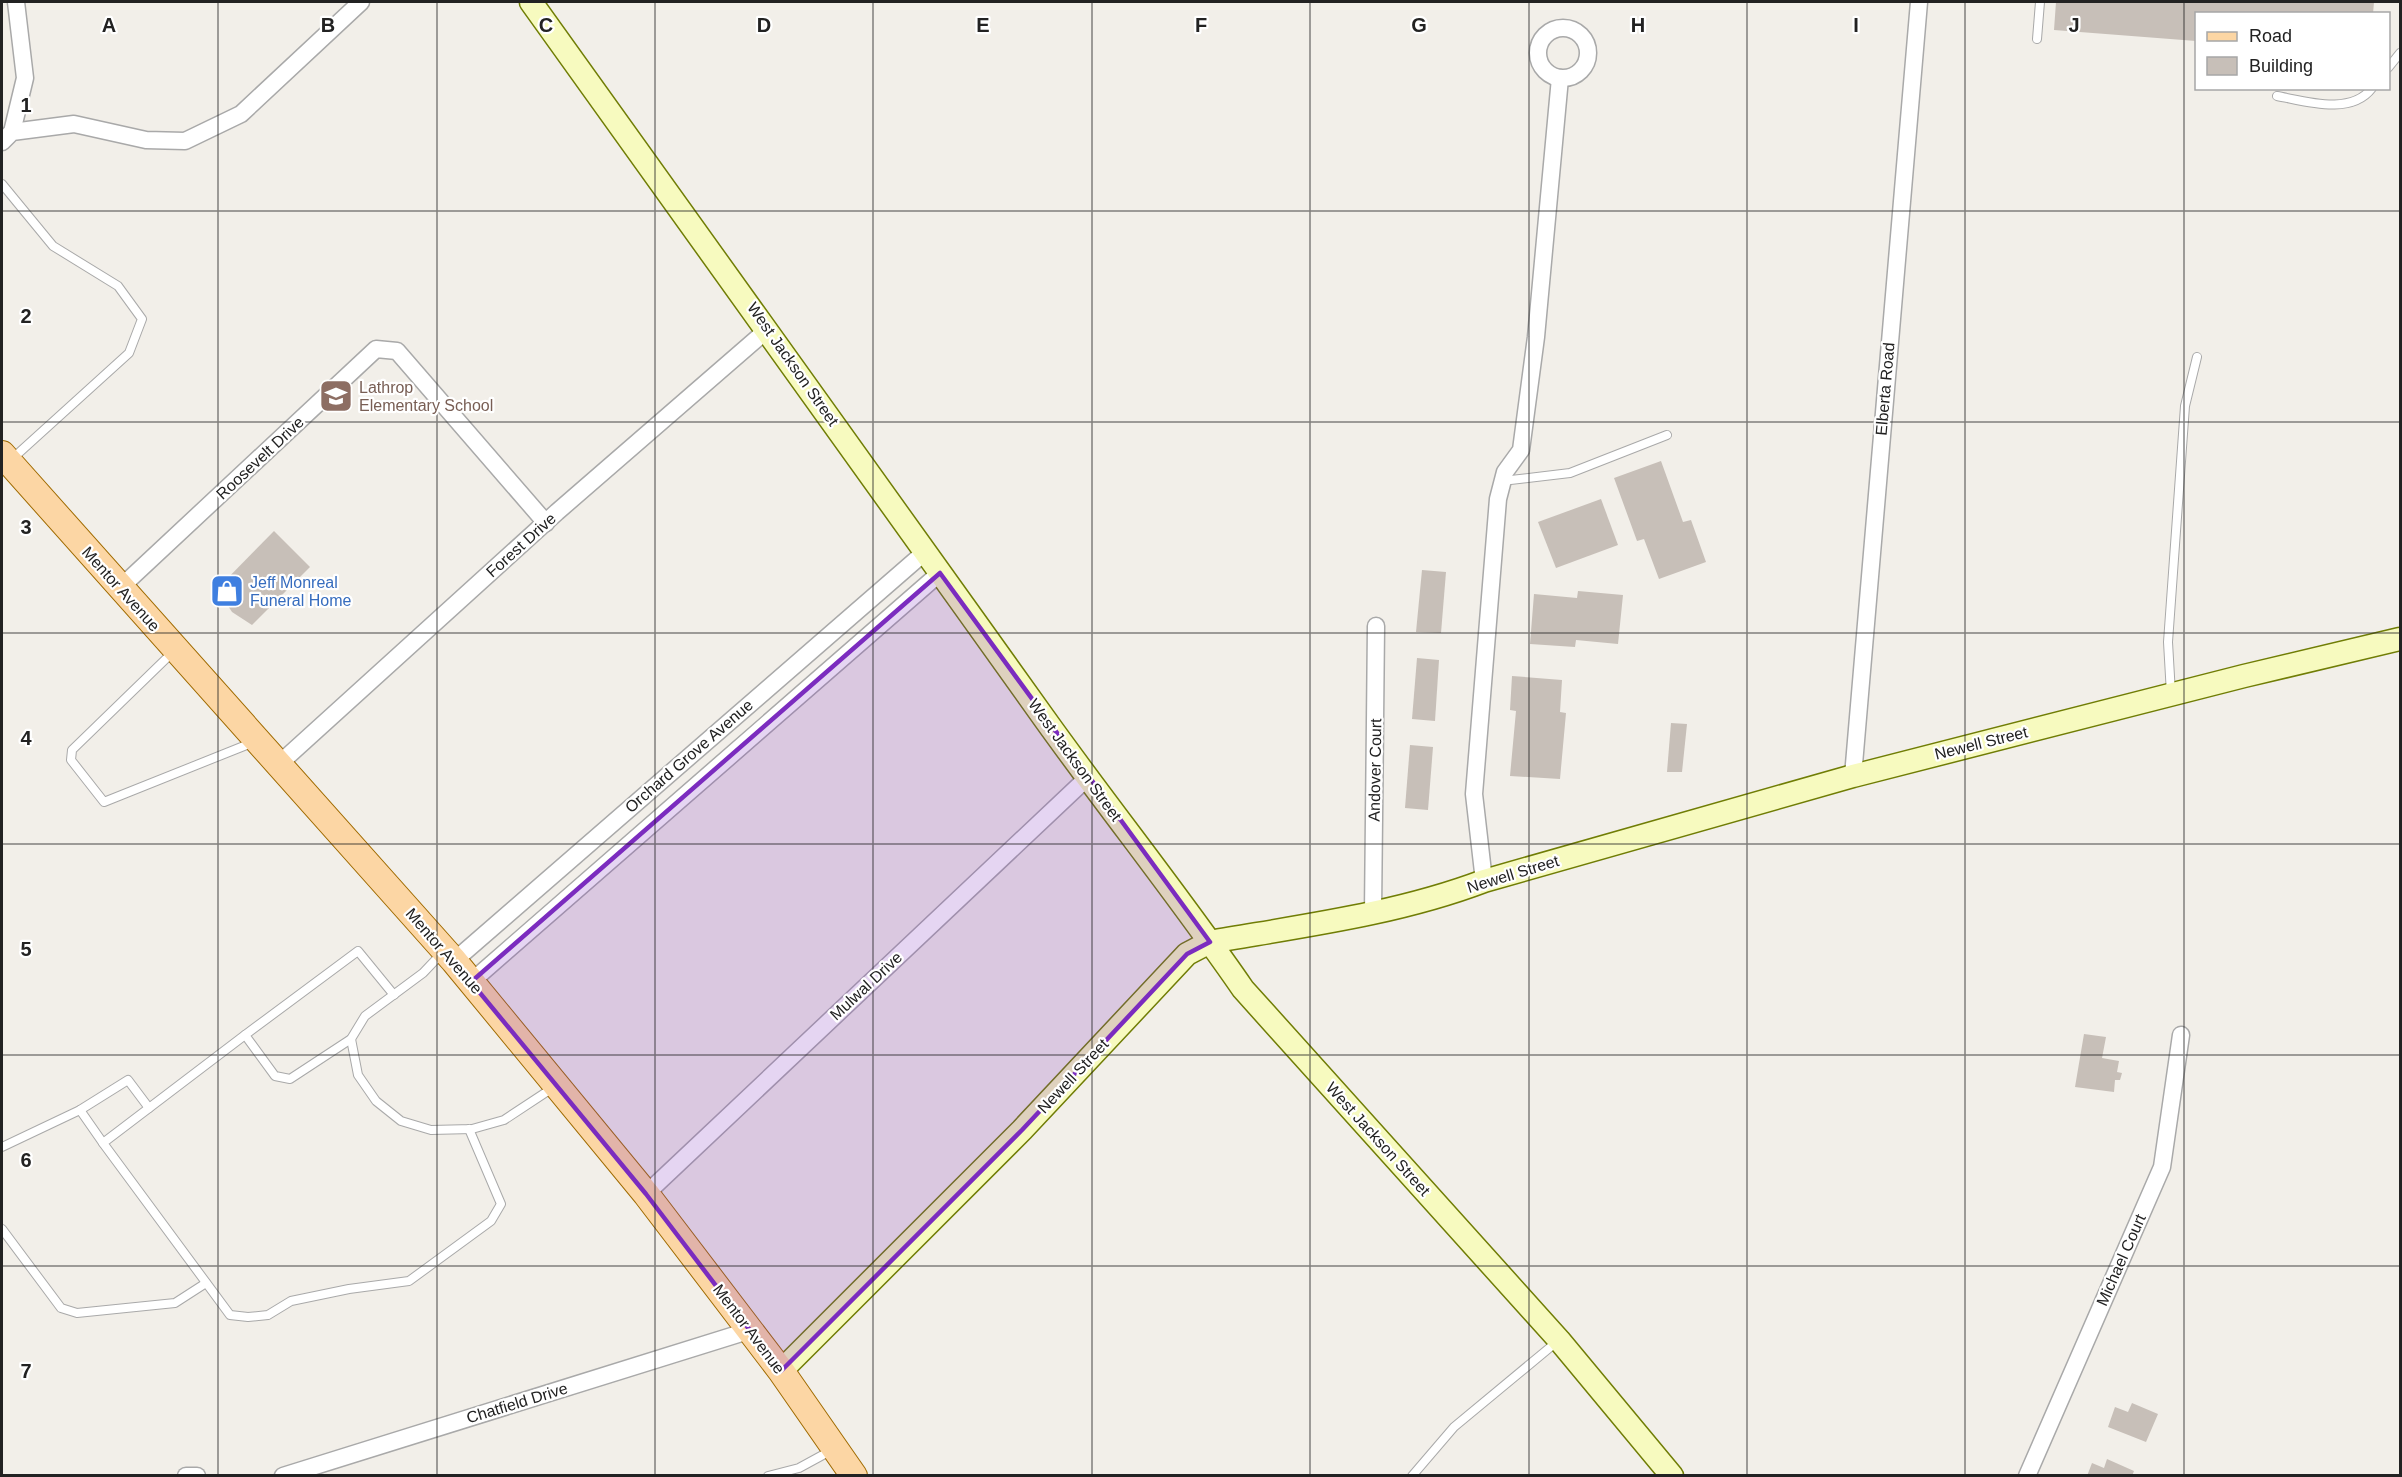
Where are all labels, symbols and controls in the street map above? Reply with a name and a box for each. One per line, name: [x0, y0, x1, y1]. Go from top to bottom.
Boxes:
legend: [2195, 12, 2390, 90]
text: A: [102, 14, 116, 36]
text: B: [321, 14, 335, 36]
text: C: [539, 14, 553, 36]
text: D: [757, 14, 771, 36]
text: E: [976, 14, 990, 36]
text: F: [1195, 14, 1207, 36]
text: G: [1411, 14, 1427, 36]
text: H: [1631, 14, 1645, 36]
text: I: [1853, 14, 1859, 36]
text: J: [2068, 14, 2080, 36]
text: Road: [2249, 26, 2292, 46]
text: Building: [2249, 56, 2313, 76]
text: 1: [20, 94, 32, 116]
street label: West Jackson Street: [744, 299, 842, 429]
text: 2: [20, 305, 32, 327]
street label: Elberta Road: [1872, 342, 1898, 436]
school or university icon: Lathrop Elementary School: [318, 378, 354, 414]
place label: Lathrop Elementary School: [359, 379, 493, 414]
street label: Roosevelt Drive: [213, 413, 307, 503]
street label: Forest Drive: [483, 509, 559, 580]
text: 3: [20, 516, 32, 538]
street label: Mentor Avenue: [79, 543, 163, 635]
shop icon: Jeff Monreal Funeral Home: [209, 573, 245, 609]
place label: Jeff Monreal Funeral Home: [250, 574, 351, 609]
street label: Orchard Grove Avenue: [622, 696, 756, 816]
street label: West Jackson Street: [1025, 696, 1125, 825]
street label: Andover Court: [1366, 718, 1384, 822]
street label: Newell Street: [1933, 723, 2030, 763]
text: 4: [20, 727, 32, 749]
street label: Newell Street: [1465, 852, 1562, 896]
street label: Mentor Avenue: [402, 905, 486, 997]
text: 5: [20, 938, 32, 960]
street label: Mulwal Drive: [827, 948, 905, 1023]
street label: Newell Street: [1034, 1035, 1112, 1117]
street label: West Jackson Street: [1323, 1079, 1434, 1200]
text: 6: [20, 1149, 32, 1171]
street label: Michael Court: [2093, 1211, 2149, 1309]
street label: Mentor Avenue: [710, 1281, 788, 1377]
text: 7: [20, 1360, 32, 1382]
street label: Chatfield Drive: [464, 1380, 570, 1426]

